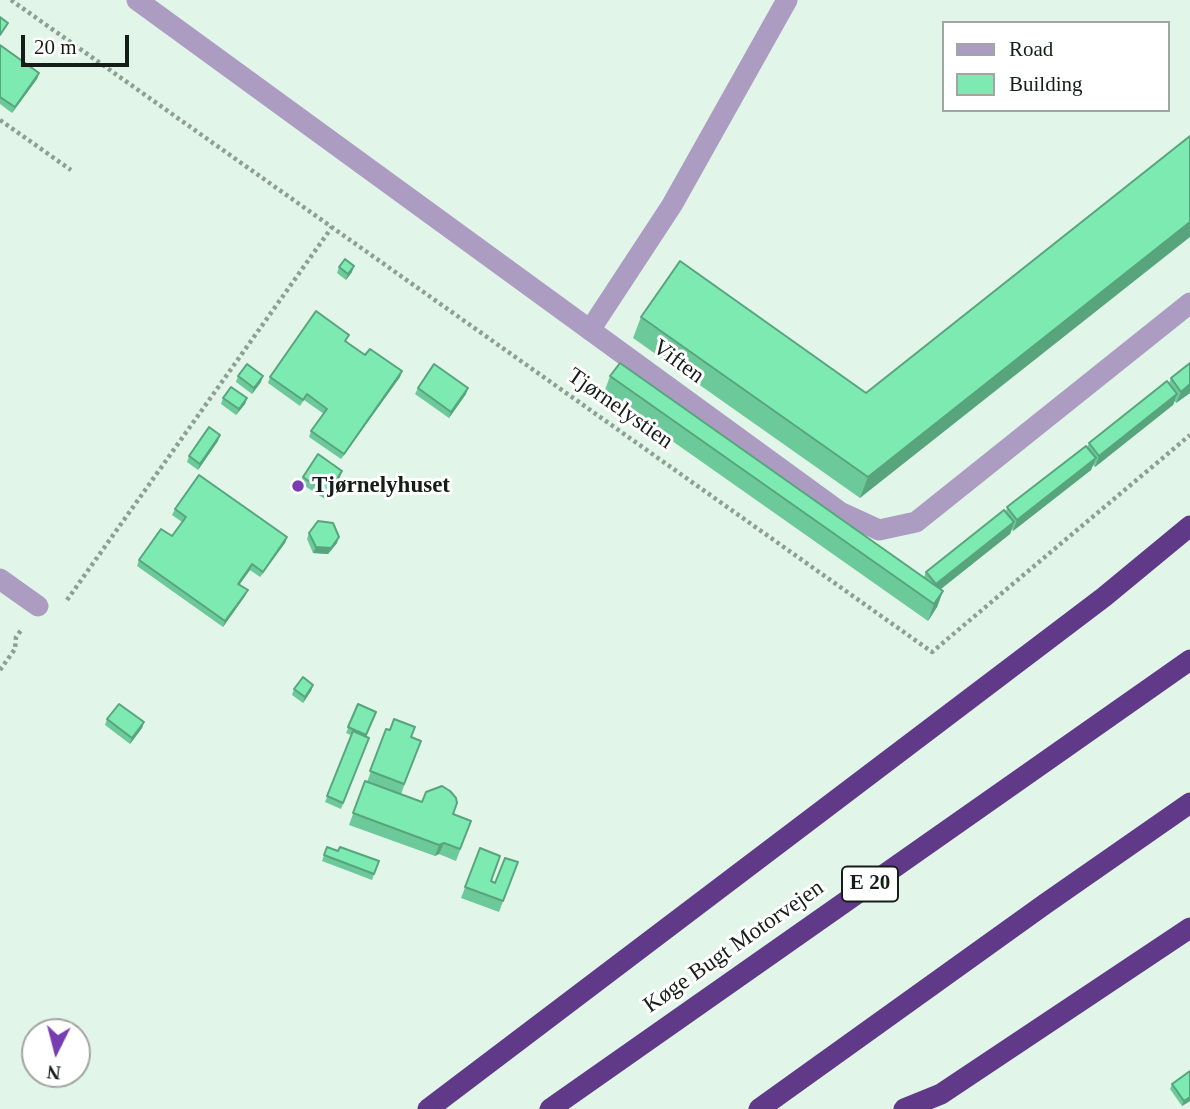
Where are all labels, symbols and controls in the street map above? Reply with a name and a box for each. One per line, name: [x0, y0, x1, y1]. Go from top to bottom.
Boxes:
scale bar: [24, 21, 133, 65]
legend: [942, 21, 1169, 112]
text: 20 m: [34, 35, 77, 59]
text: Road: [1009, 37, 1053, 61]
text: Building: [1009, 72, 1083, 96]
street label: Viften: [647, 334, 709, 390]
street label: Tjørnelystien: [562, 363, 678, 455]
place label: Tjørnelyhuset: [312, 472, 450, 500]
marker: Tjørnelyhuset: [290, 478, 306, 494]
road number: E 20: [842, 866, 898, 902]
street label: Køge Bugt Motorvejen: [639, 875, 829, 1019]
north arrow: [21, 1018, 91, 1088]
text: N: [46, 1061, 62, 1084]

